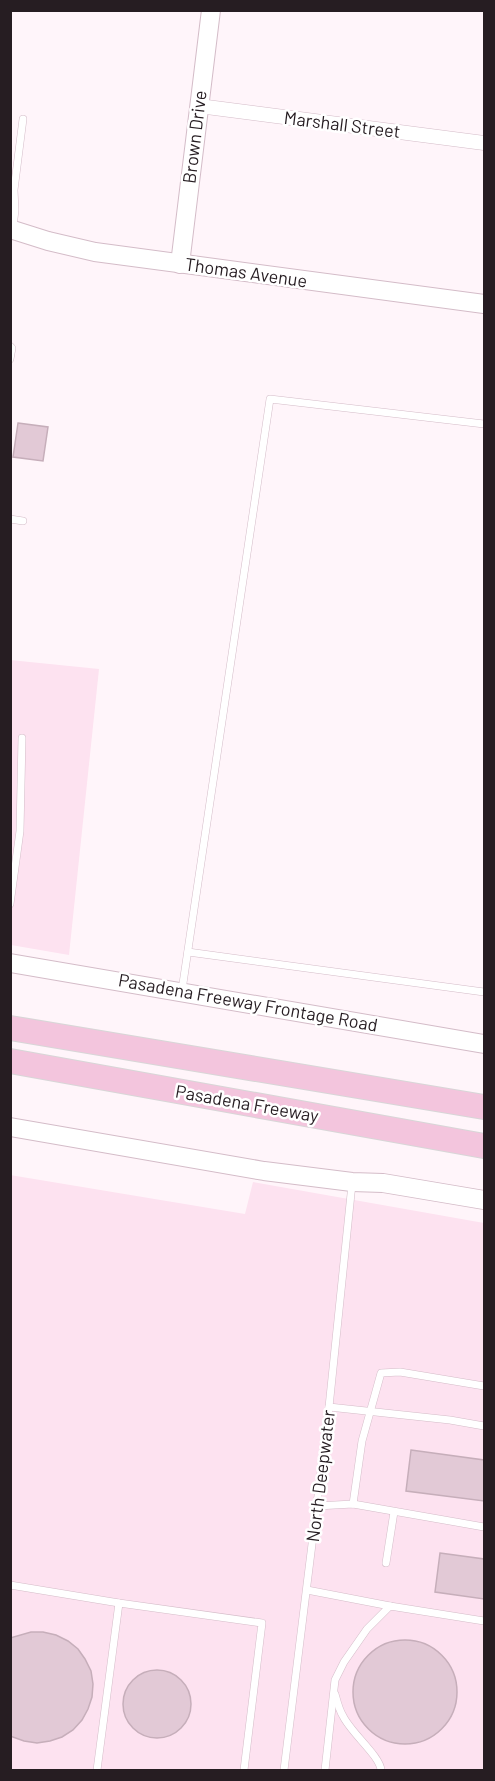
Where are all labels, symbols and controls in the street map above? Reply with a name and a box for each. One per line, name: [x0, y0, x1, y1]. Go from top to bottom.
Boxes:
street label: Brown Drive: [177, 89, 211, 185]
street label: Marshall Street: [283, 106, 402, 142]
street label: Thomas Avenue: [184, 253, 309, 291]
street label: Pasadena Freeway Frontage Road: [117, 968, 380, 1036]
street label: Pasadena Freeway: [174, 1080, 321, 1126]
street label: North Deepwater: [301, 1408, 339, 1543]

